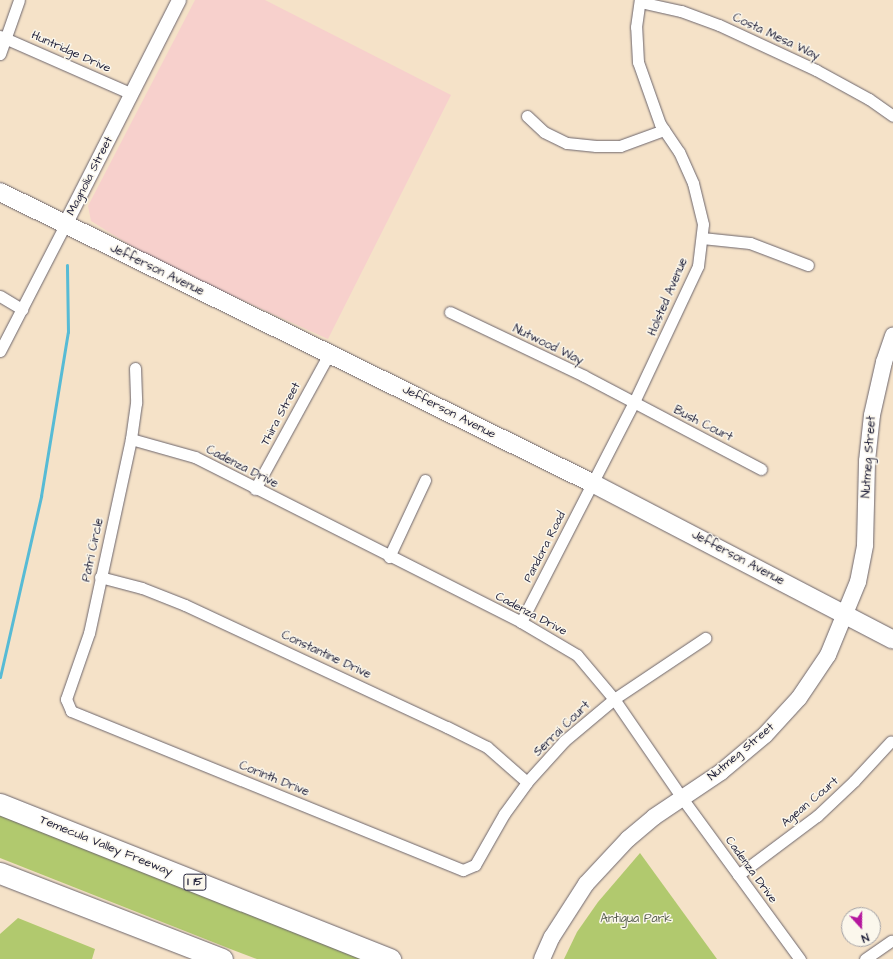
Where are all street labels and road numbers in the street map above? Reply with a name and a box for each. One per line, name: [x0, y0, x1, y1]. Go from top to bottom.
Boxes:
street label: Costa Mesa Way: [730, 11, 822, 63]
street label: Huntridge Drive: [29, 28, 113, 76]
street label: Magnolia Street: [64, 134, 116, 218]
street label: Jefferson Avenue: [108, 241, 206, 299]
street label: Holsted Avenue: [645, 256, 691, 338]
street label: Nutwood Way: [510, 322, 586, 368]
street label: Thira Street: [258, 380, 304, 448]
street label: Jefferson Avenue: [400, 382, 498, 442]
street label: Bush Court: [671, 403, 735, 445]
street label: Nutmeg Street: [859, 415, 879, 499]
street label: Cadenza Drive: [204, 443, 280, 491]
street label: Pandora Road: [521, 509, 569, 585]
street label: Patri Circle: [79, 517, 107, 583]
street label: Jefferson Avenue: [689, 528, 787, 588]
street label: Cadenza Drive: [493, 589, 569, 639]
street label: Constantine Drive: [279, 628, 373, 682]
street label: Serrai Court: [531, 698, 593, 760]
street label: Nutmeg Street: [705, 720, 777, 784]
street label: Corinth Drive: [237, 758, 311, 800]
street label: Agean Court: [779, 774, 841, 830]
street label: Temecula Valley Freeway: [38, 813, 174, 879]
street label: Cadenza Drive: [722, 834, 780, 906]
road number: I 15: [183, 873, 207, 891]

